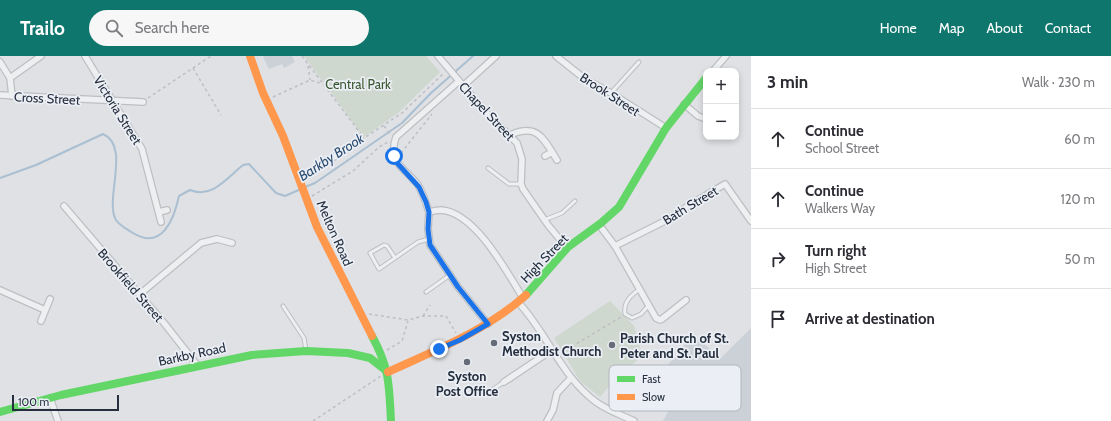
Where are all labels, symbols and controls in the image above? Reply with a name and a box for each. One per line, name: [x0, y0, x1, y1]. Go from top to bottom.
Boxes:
search box: [89, 10, 369, 46]
text: Trailo: [20, 17, 65, 40]
icon: search: [103, 17, 125, 39]
text: Search here: [135, 19, 209, 37]
text: Home: [880, 19, 917, 37]
text: Map: [939, 19, 964, 37]
text: About: [986, 19, 1023, 37]
text: Contact: [1045, 19, 1091, 37]
map controls: [703, 68, 739, 140]
button: +: [703, 68, 739, 104]
street label: Brook Street: [577, 69, 643, 120]
text: 3 min: [767, 72, 808, 92]
street label: Victoria Street: [91, 73, 146, 148]
text: Walk · 230 m: [1022, 74, 1095, 90]
park label: Central Park: [325, 76, 391, 92]
street label: Chapel Street: [456, 78, 519, 144]
street label: Cross Street: [14, 88, 81, 108]
button: −: [703, 104, 739, 140]
text: Continue: [805, 122, 864, 140]
icon: ahead: [767, 128, 789, 150]
water label: Barkby Brook: [295, 129, 368, 185]
text: 60 m: [1064, 131, 1095, 147]
text: School Street: [805, 140, 879, 156]
route start: [385, 147, 403, 165]
street label: Bath Street: [659, 182, 721, 228]
text: Continue: [805, 182, 864, 200]
icon: ahead: [767, 188, 789, 210]
text: 120 m: [1061, 191, 1095, 207]
street label: Melton Road: [313, 198, 357, 268]
text: Walkers Way: [805, 200, 875, 216]
street label: High Street: [517, 230, 572, 286]
text: Turn right: [805, 242, 866, 260]
street label: Brookfield Street: [95, 245, 168, 325]
icon: right: [767, 248, 789, 270]
text: 50 m: [1065, 251, 1095, 267]
text: High Street: [805, 260, 867, 276]
icon: arrive: [767, 308, 789, 330]
text: Arrive at destination: [805, 310, 935, 328]
place label: Syston Methodist Church: [502, 328, 601, 359]
place label: Parish Church of St. Peter and St. Paul: [620, 330, 729, 361]
marker: Syston Methodist Church: [489, 338, 499, 348]
street label: Barkby Road: [157, 339, 227, 369]
route end: [430, 340, 448, 358]
marker: Parish Church of St. Peter and St. Paul: [607, 340, 617, 350]
marker: Syston Post Office: [462, 357, 472, 367]
legend: [609, 365, 741, 411]
place label: Syston Post Office: [436, 368, 498, 399]
text: Fast: [642, 372, 661, 386]
text: Slow: [642, 390, 665, 404]
scale bar: [12, 393, 119, 412]
text: 100 m: [18, 395, 49, 409]

